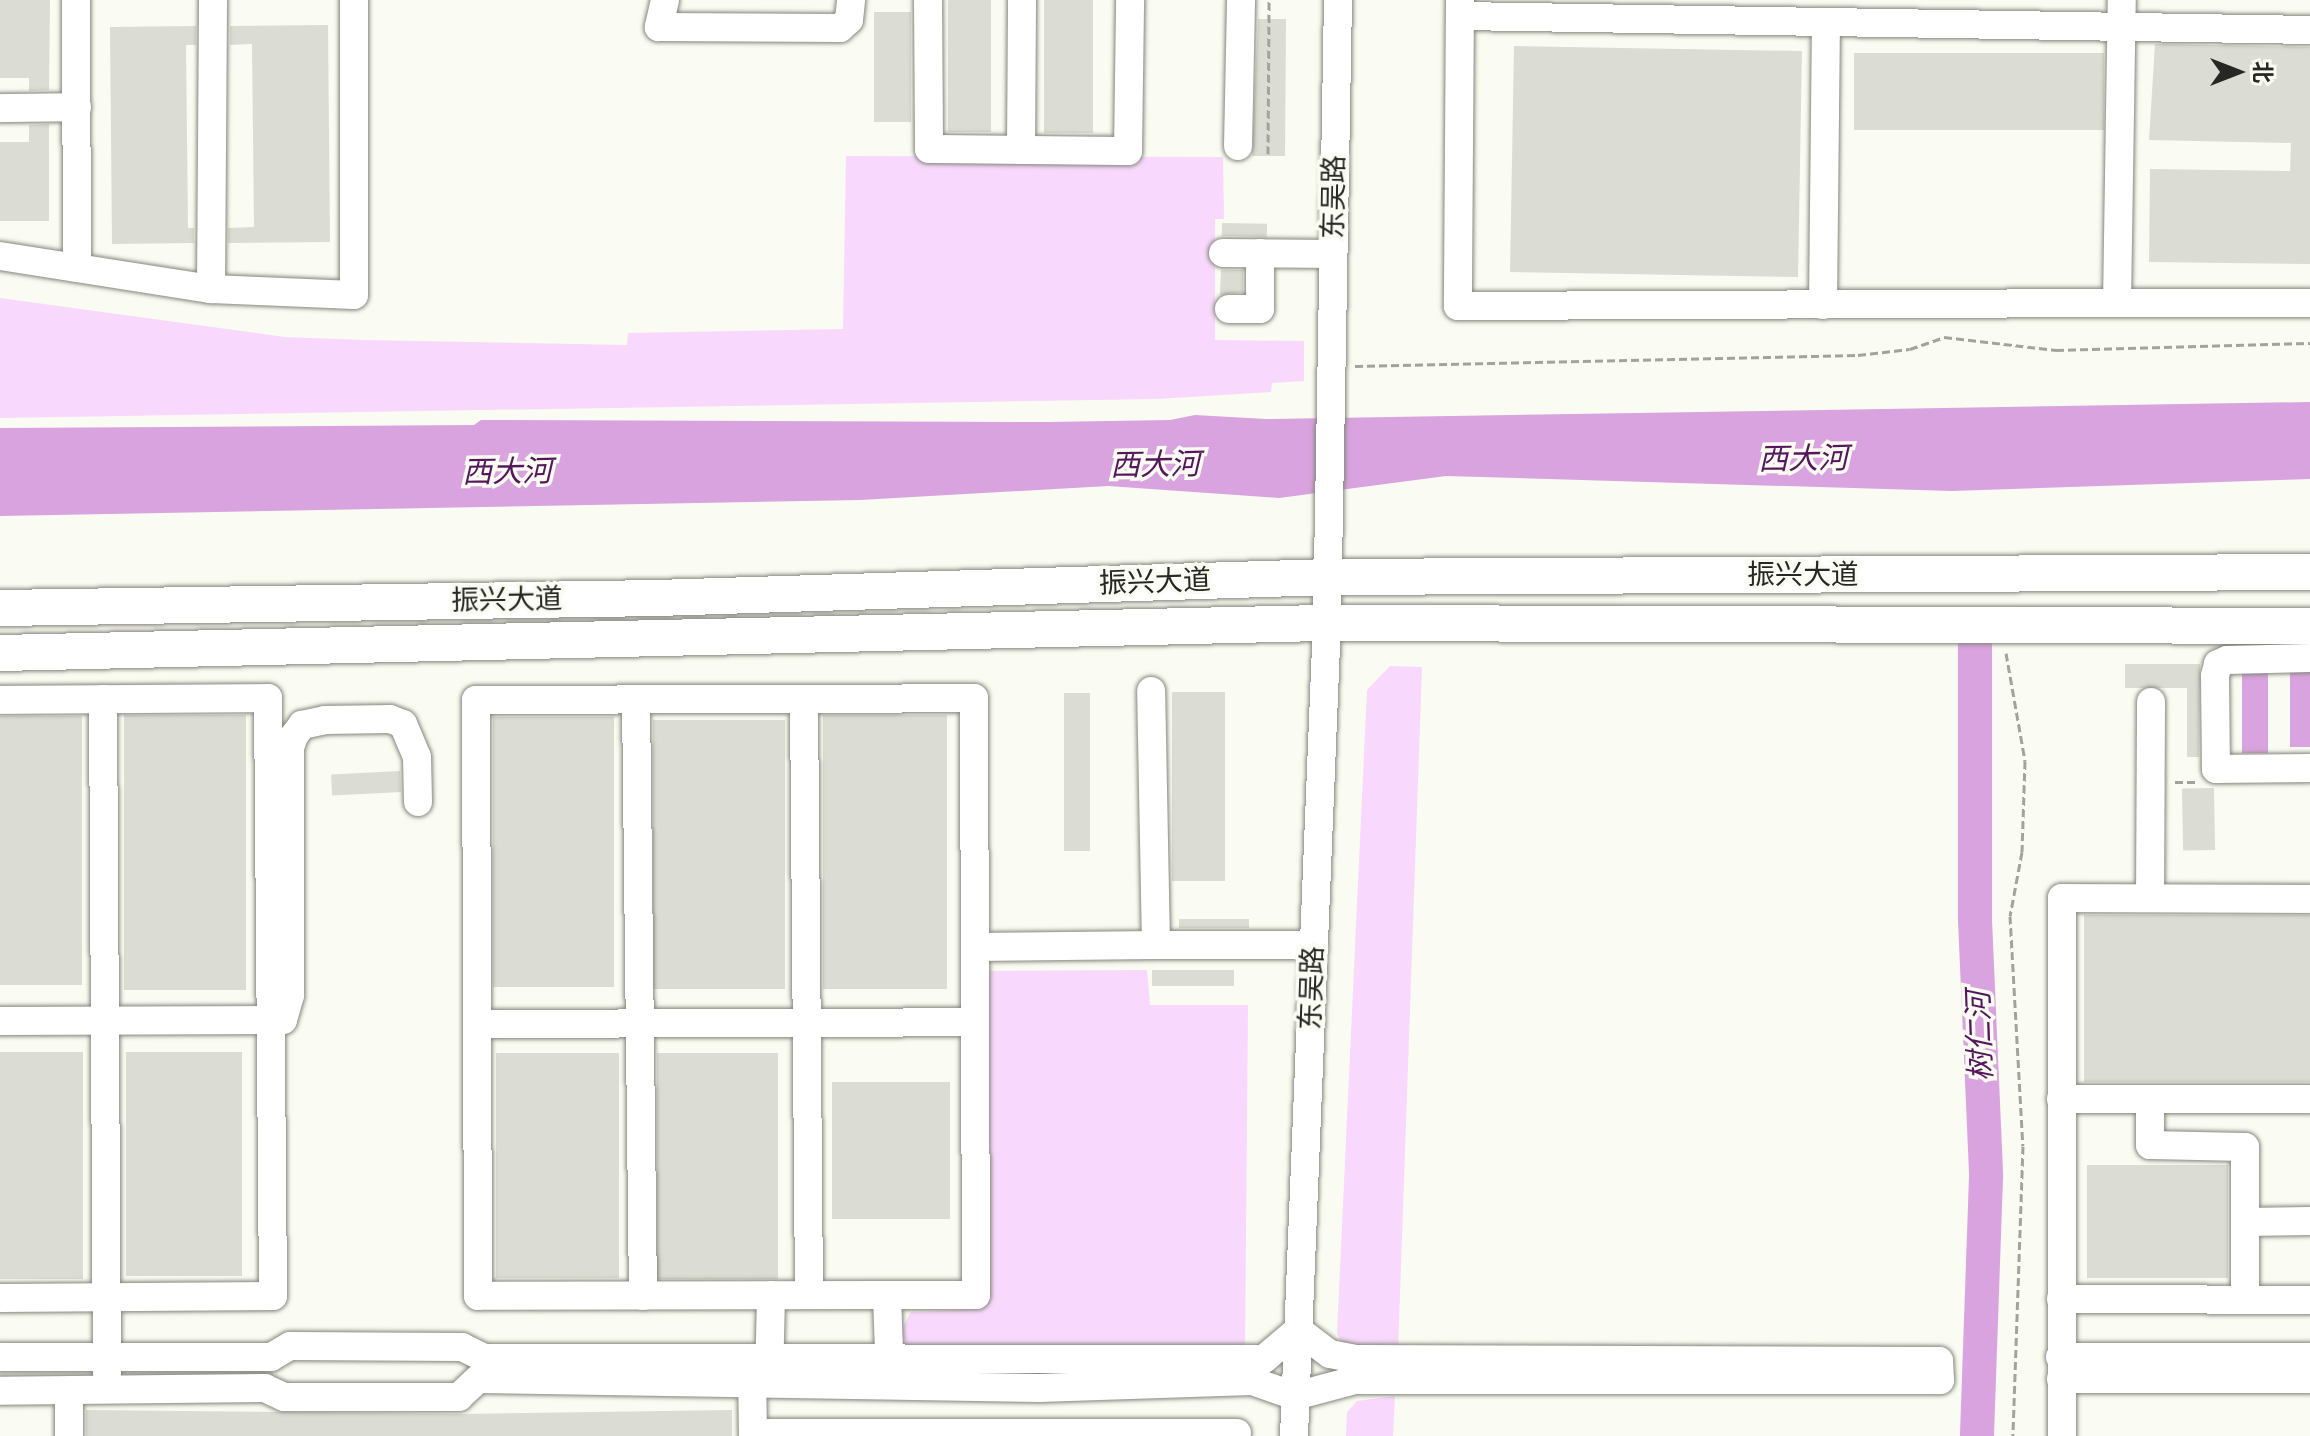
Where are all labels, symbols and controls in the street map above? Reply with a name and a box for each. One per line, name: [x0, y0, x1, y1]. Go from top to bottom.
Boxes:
north arrow: [2198, 32, 2278, 112]
text: 北: [2249, 61, 2276, 83]
street label: 东吴路: [1316, 155, 1352, 239]
water label: 西大河: [1758, 440, 1848, 478]
water label: 西大河: [1110, 446, 1200, 484]
water label: 西大河: [462, 453, 552, 491]
street label: 振兴大道: [1747, 558, 1859, 592]
street label: 振兴大道: [1098, 563, 1212, 601]
street label: 振兴大道: [451, 582, 563, 618]
street label: 东吴路: [1294, 945, 1330, 1031]
water label: 树仁河: [1960, 990, 2000, 1082]

